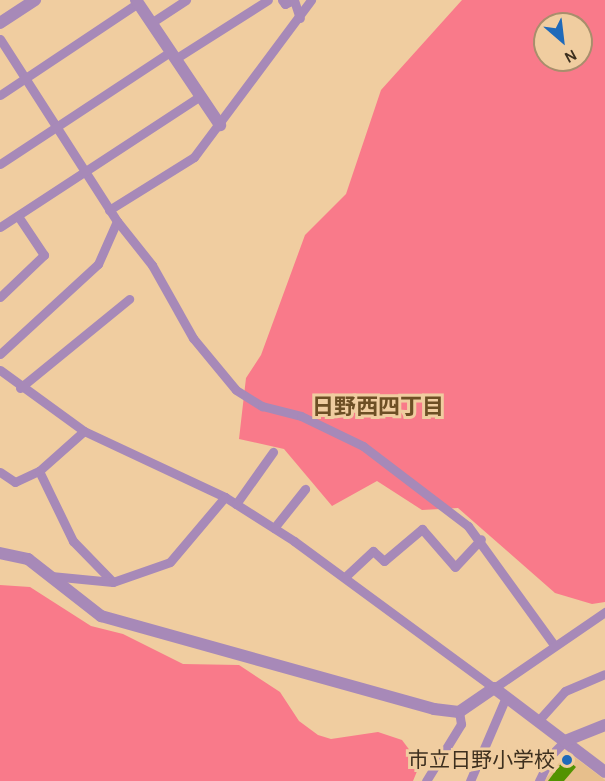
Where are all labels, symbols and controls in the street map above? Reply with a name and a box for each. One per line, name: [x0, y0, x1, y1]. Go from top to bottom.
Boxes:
north arrow: [533, 12, 593, 72]
text: N: [561, 45, 580, 68]
district label: 日野西四丁目: [312, 395, 444, 421]
place label: 市立日野小学校: [408, 747, 555, 773]
marker: 市立日野小学校: [560, 753, 574, 767]

